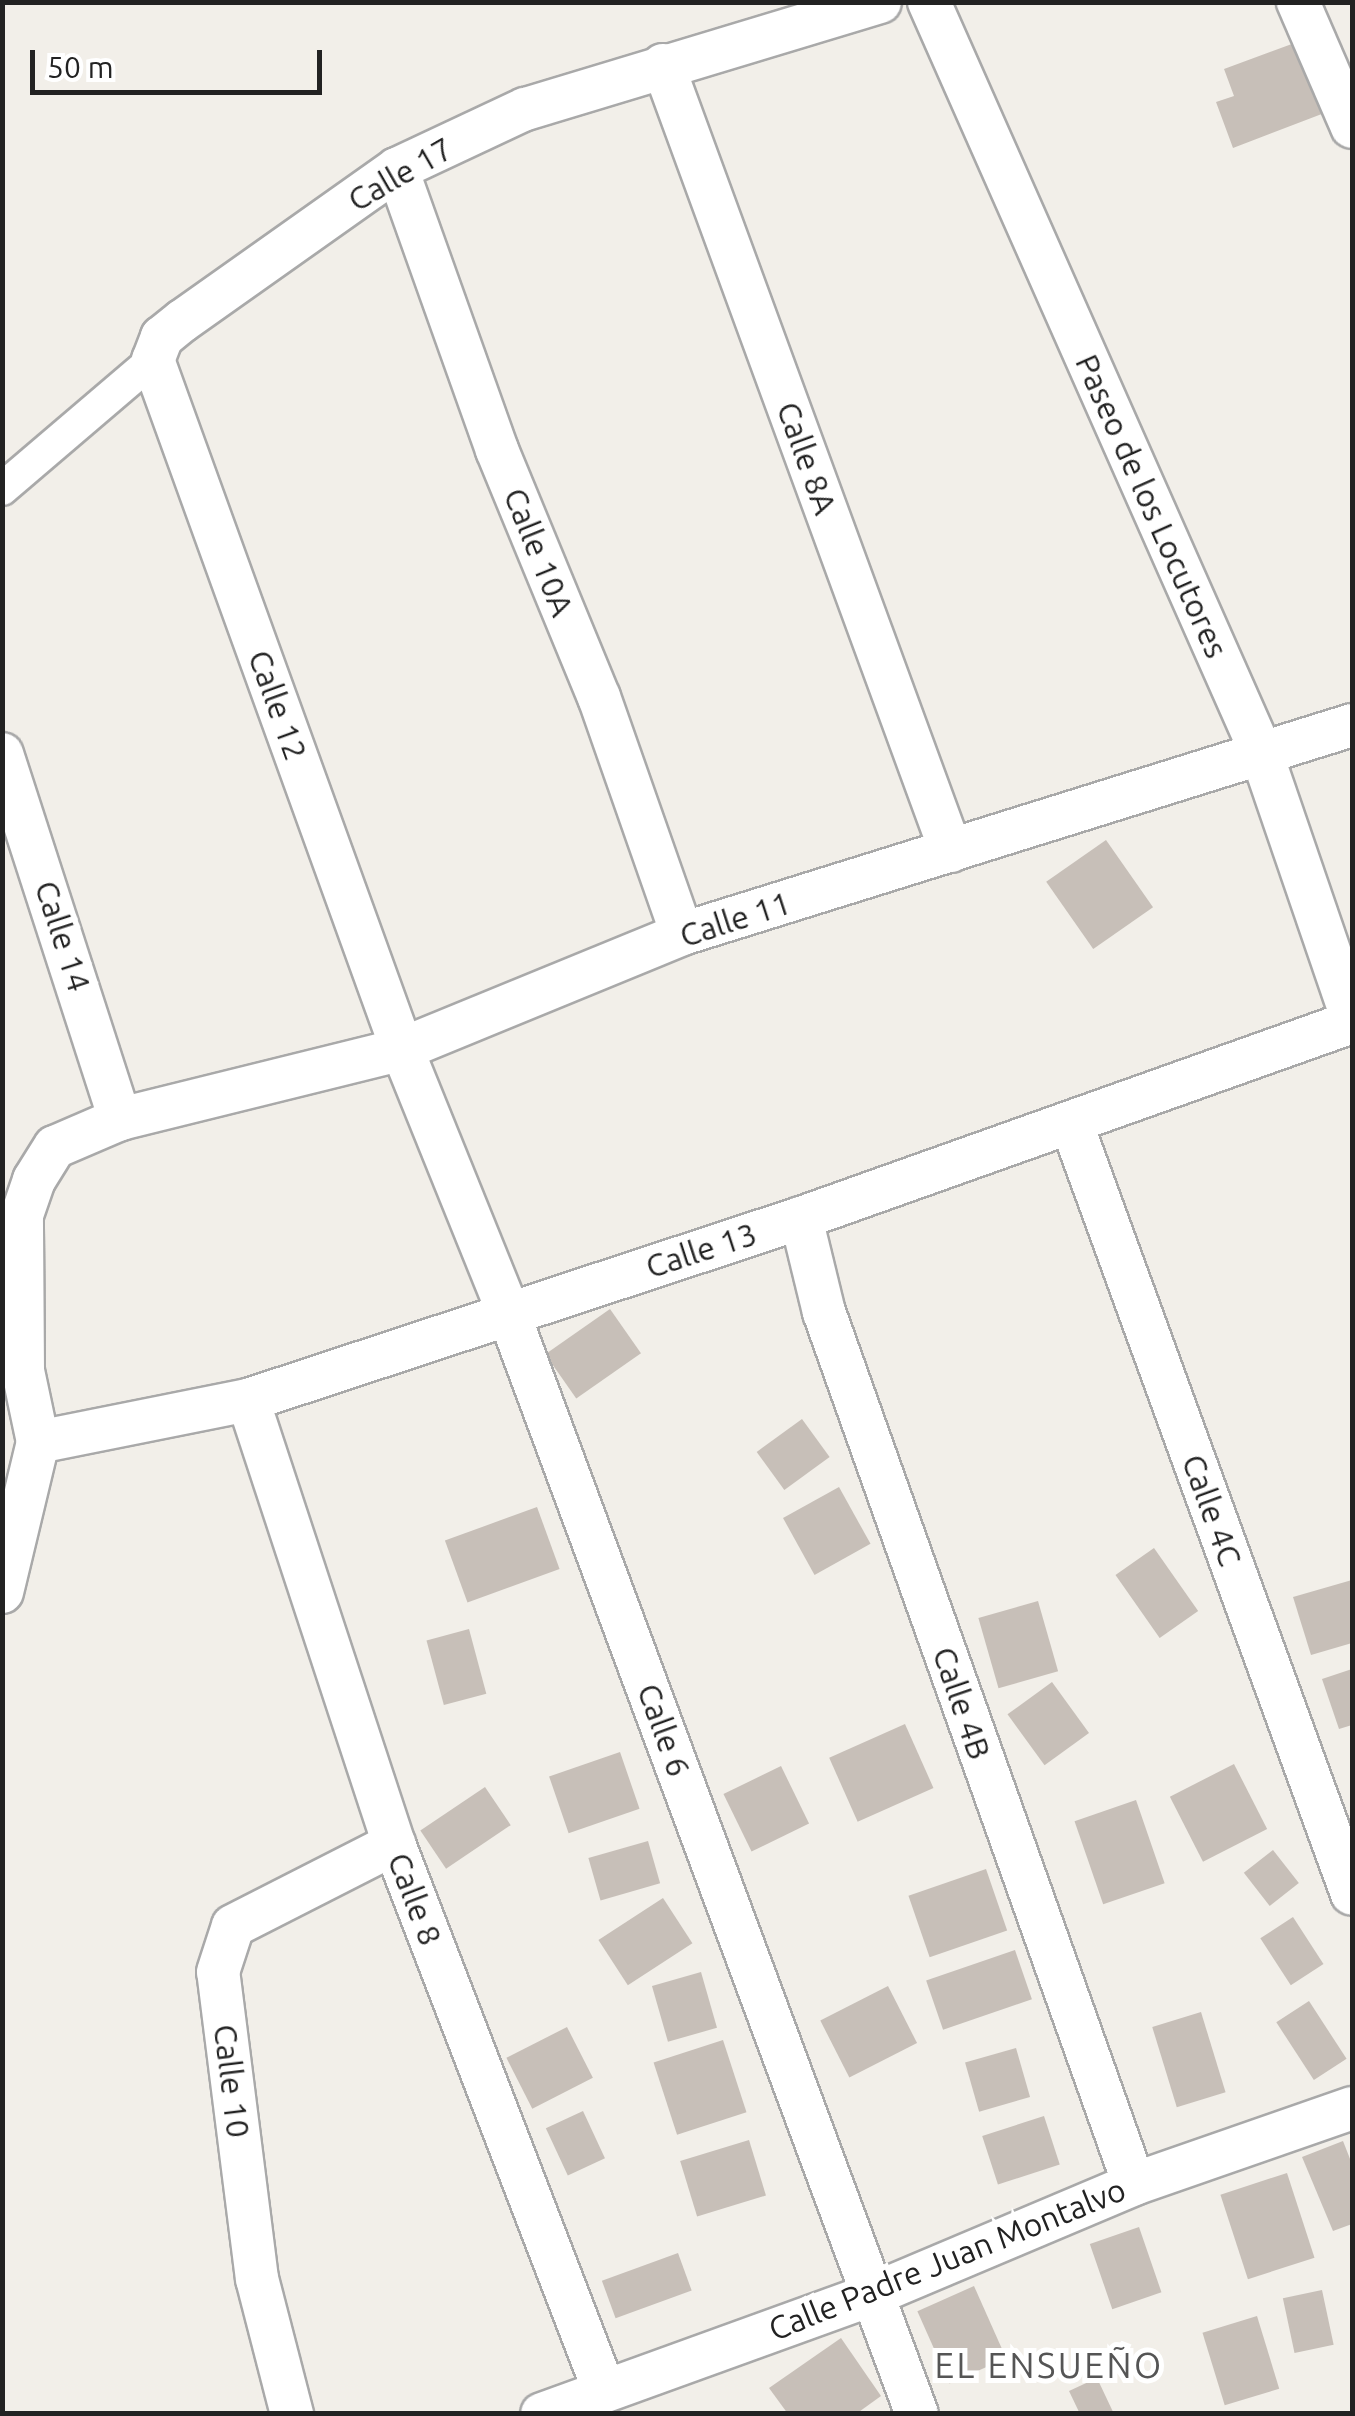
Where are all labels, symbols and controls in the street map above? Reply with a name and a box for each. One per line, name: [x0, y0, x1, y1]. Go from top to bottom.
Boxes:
scale bar: [35, 30, 328, 92]
text: 50 m: [47, 50, 114, 84]
street label: Calle 17: [341, 129, 459, 219]
street label: Paseo de los Locutores: [1068, 348, 1236, 664]
street label: Calle 8A: [769, 397, 845, 519]
street label: Calle 10A: [496, 482, 582, 622]
street label: Calle 12: [240, 645, 316, 765]
street label: Calle 14: [27, 876, 99, 996]
street label: Calle 11: [675, 883, 795, 955]
street label: Calle 13: [641, 1214, 761, 1286]
street label: Calle 4C: [1174, 1449, 1250, 1571]
street label: Calle 4B: [925, 1642, 999, 1764]
street label: Calle 6: [630, 1678, 698, 1782]
street label: Calle 8: [380, 1847, 450, 1951]
street label: Calle 10: [206, 2022, 258, 2140]
street label: Calle Padre Juan Montalvo: [763, 2170, 1131, 2348]
district label: EL ENSUEÑO: [934, 2344, 1164, 2386]

